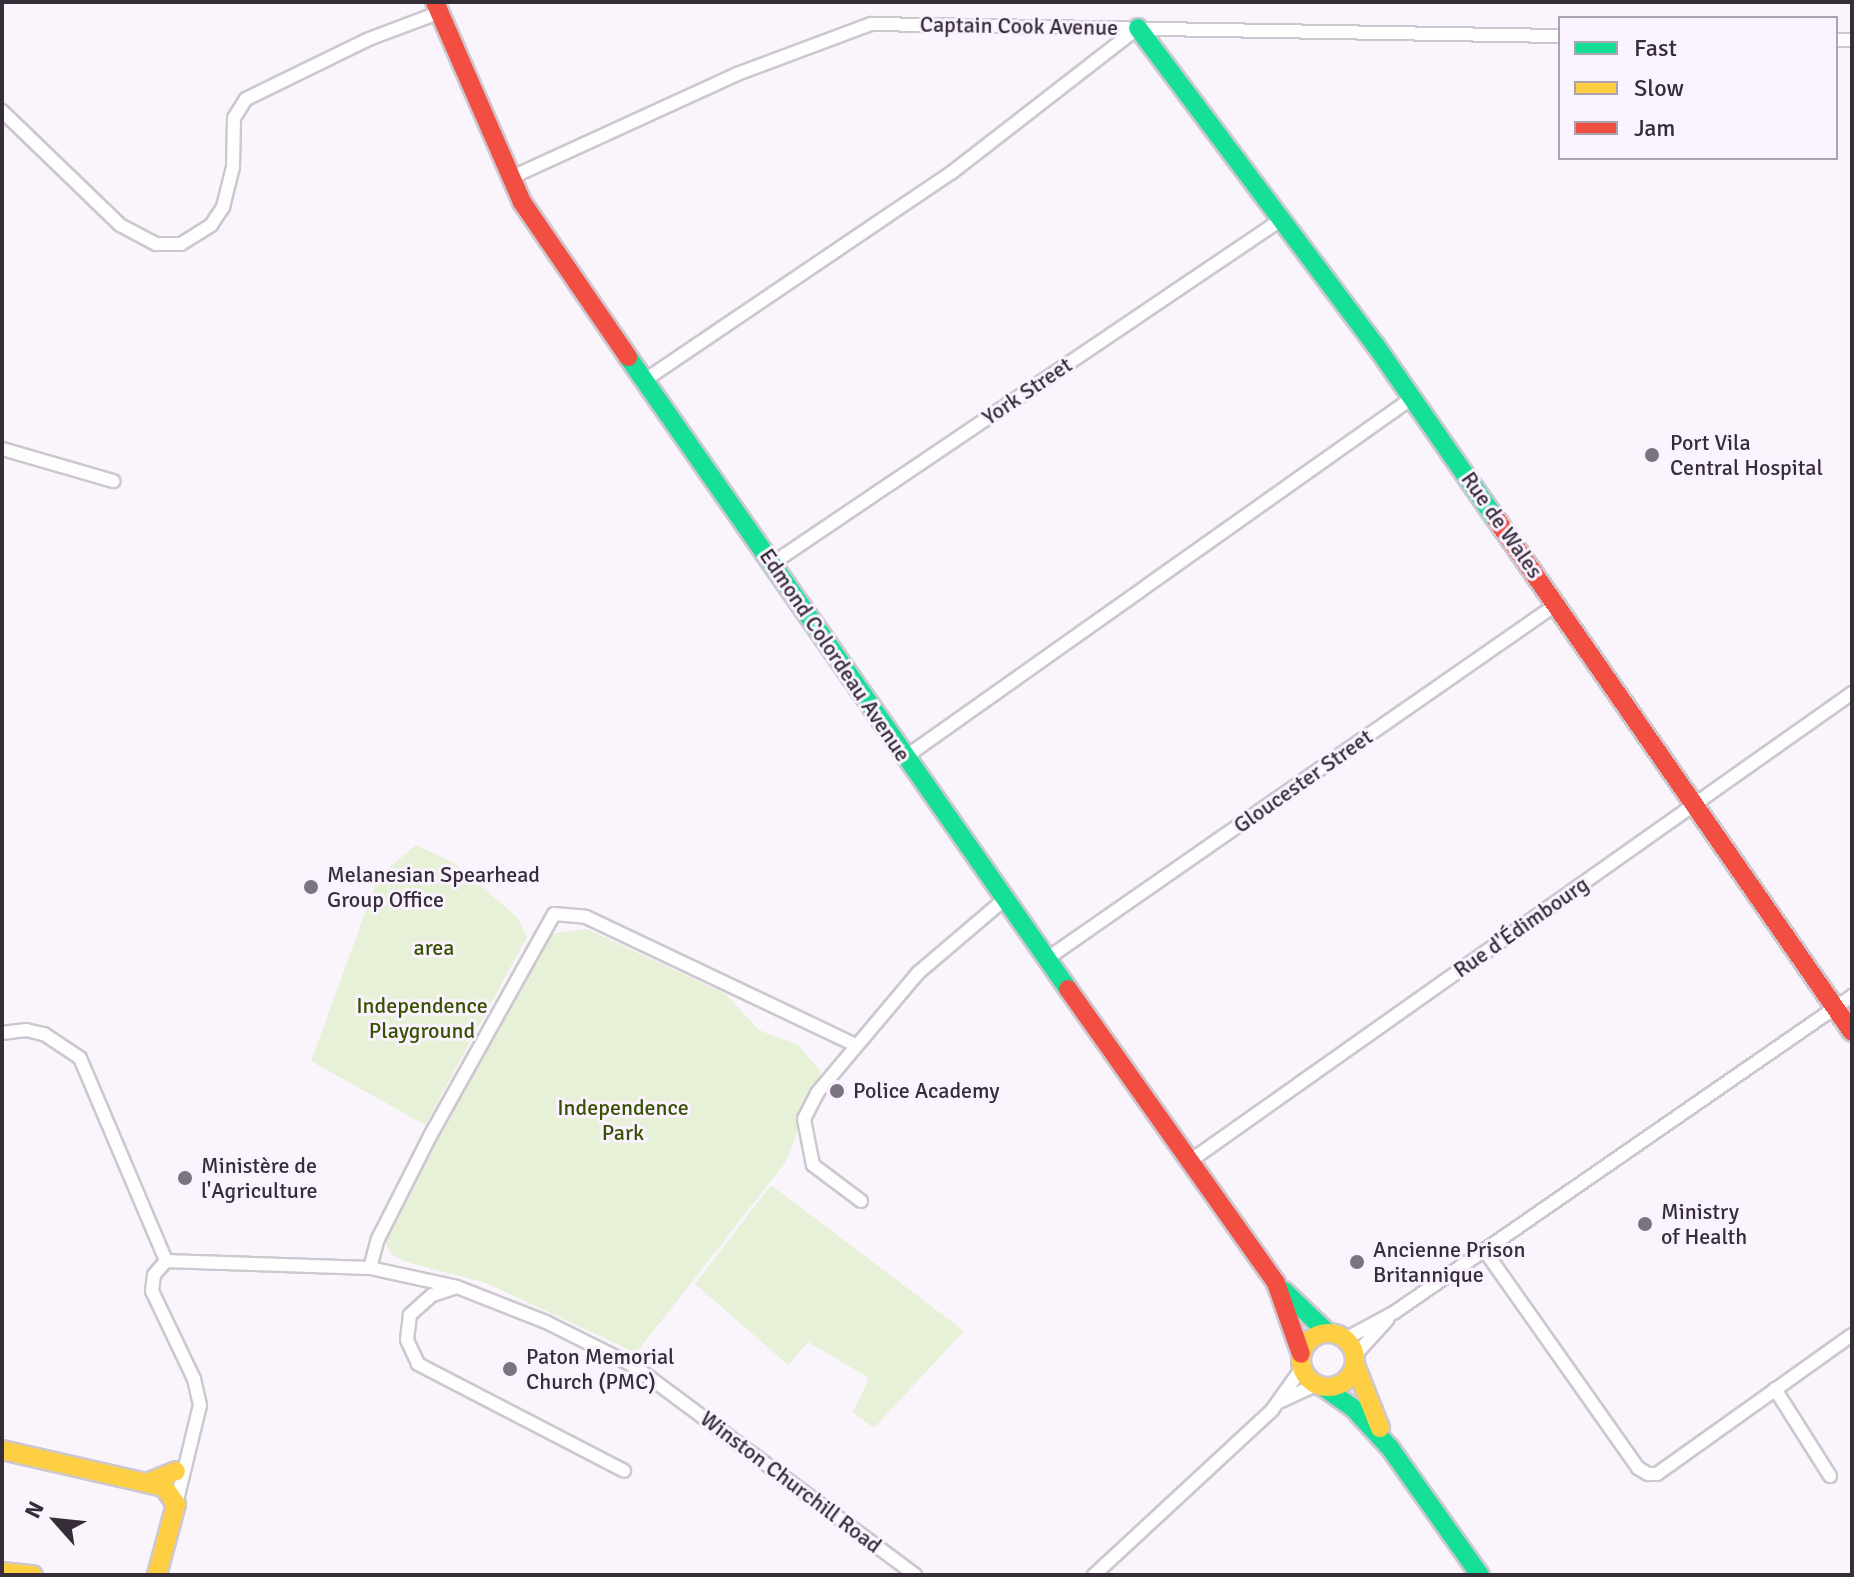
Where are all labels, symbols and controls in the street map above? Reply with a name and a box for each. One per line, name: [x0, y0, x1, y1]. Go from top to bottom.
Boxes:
street label: Captain Cook Avenue: [920, 11, 1118, 41]
legend: [1558, 16, 1838, 160]
text: Fast: [1634, 33, 1677, 63]
text: Slow: [1634, 73, 1684, 103]
text: Jam: [1634, 113, 1675, 143]
street label: York Street: [977, 351, 1077, 431]
place label: Port Vila Central Hospital: [1670, 429, 1823, 480]
marker: Port Vila Central Hospital: [1641, 444, 1663, 466]
street label: Rue de Wales: [1456, 467, 1548, 583]
street label: Edmond Colordeau Avenue: [754, 544, 916, 766]
street label: Gloucester Street: [1228, 723, 1378, 839]
place label: Melanesian Spearhead Group Office: [327, 861, 540, 912]
street label: Rue d'Édimbourg: [1448, 871, 1594, 983]
marker: Melanesian Spearhead Group Office: [302, 878, 320, 896]
park label: area: [414, 935, 454, 961]
park label: Independence Playground: [356, 992, 488, 1044]
place label: Police Academy: [853, 1078, 1000, 1104]
marker: Police Academy: [828, 1082, 846, 1100]
park label: Independence Park: [557, 1094, 689, 1146]
place label: Ministère de l'Agriculture: [201, 1152, 318, 1204]
marker: Ministère de l'Agriculture: [176, 1169, 194, 1187]
place label: Ministry of Health: [1661, 1198, 1747, 1250]
marker: Ministry of Health: [1636, 1215, 1654, 1233]
place label: Ancienne Prison Britannique: [1373, 1236, 1526, 1288]
marker: Ancienne Prison Britannique: [1348, 1253, 1366, 1271]
place label: Paton Memorial Church (PMC): [526, 1343, 674, 1394]
marker: Paton Memorial Church (PMC): [501, 1360, 519, 1378]
street label: Winston Churchill Road: [695, 1405, 887, 1559]
north arrow: [16, 1481, 96, 1561]
text: N: [19, 1497, 50, 1523]

